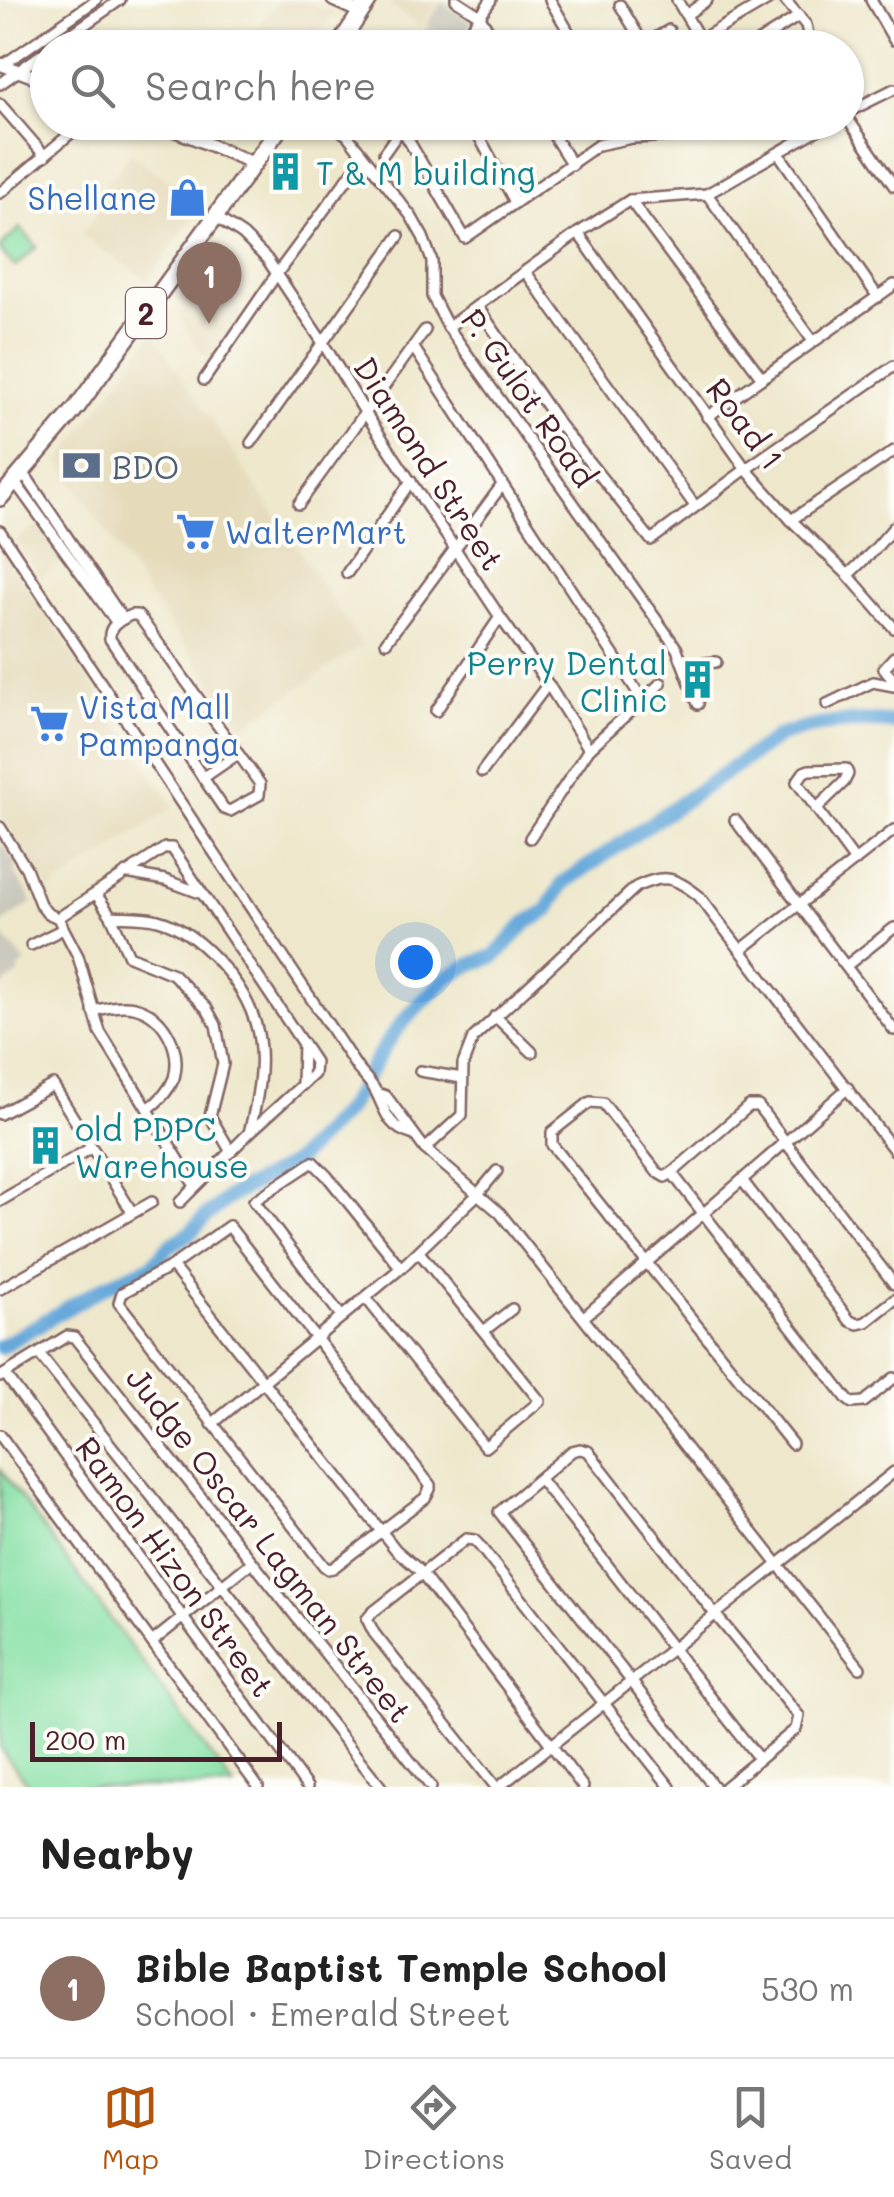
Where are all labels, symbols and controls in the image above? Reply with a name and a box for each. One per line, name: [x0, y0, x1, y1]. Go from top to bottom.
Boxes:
search box: [30, 30, 864, 140]
icon: search: [65, 58, 120, 113]
text: Search here: [145, 60, 376, 110]
building icon: T & M building: [265, 151, 307, 193]
place label: T & M building: [316, 151, 535, 193]
place label: Shellane: [28, 176, 157, 218]
shop icon: Shellane: [166, 176, 208, 218]
pin: 1: [176, 242, 242, 324]
road number: 2: [126, 288, 166, 338]
street label: P. Gulot Road: [453, 300, 607, 494]
street label: Diamond Street: [345, 348, 515, 578]
street label: Road 1: [698, 369, 794, 477]
bank icon: BDO: [61, 445, 103, 487]
place label: BDO: [112, 445, 179, 487]
supermarket icon: WalterMart: [174, 510, 216, 552]
place label: WalterMart: [225, 510, 407, 552]
place label: Perry Dental Clinic: [467, 641, 667, 720]
building icon: Perry Dental Clinic: [676, 659, 718, 701]
place label: Vista Mall Pampanga: [79, 685, 240, 764]
supermarket icon: Vista Mall Pampanga: [28, 703, 70, 745]
your location: [390, 937, 441, 988]
place label: old PDPC Warehouse: [75, 1107, 249, 1186]
building icon: old PDPC Warehouse: [24, 1125, 66, 1167]
street label: Judge Oscar Lagman Street: [118, 1358, 422, 1730]
street label: Ramon Hizon Street: [67, 1427, 285, 1705]
scale bar: [30, 1717, 282, 1762]
text: 200 m: [45, 1721, 126, 1757]
text: Nearby: [40, 1825, 194, 1880]
text: Bible Baptist Temple School: [135, 1942, 667, 1992]
text: 1: [65, 1967, 80, 2009]
text: 530 m: [761, 1967, 854, 2009]
text: School · Emerald Street: [135, 1992, 510, 2034]
tab: Map: [102, 2080, 159, 2176]
tab: Directions: [363, 2080, 505, 2176]
tab: Saved: [709, 2080, 792, 2176]

